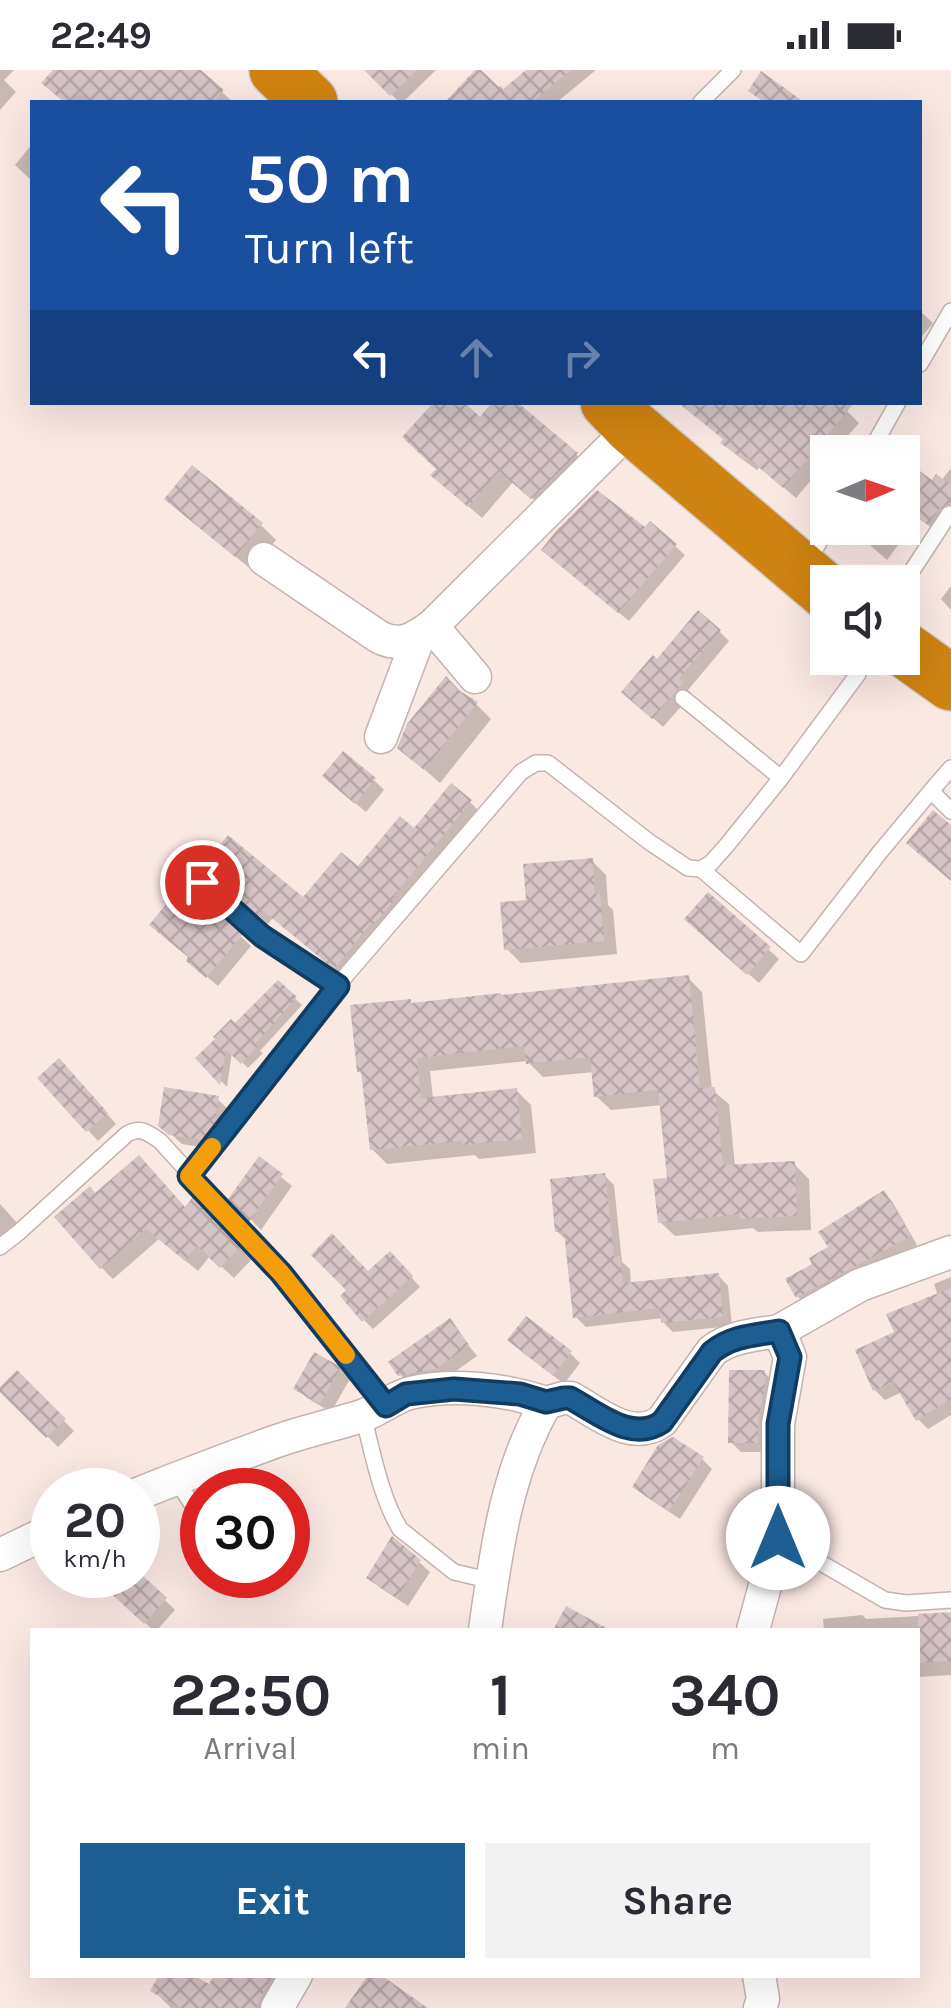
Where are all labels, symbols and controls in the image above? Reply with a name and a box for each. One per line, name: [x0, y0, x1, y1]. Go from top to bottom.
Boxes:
text: 22:49: [50, 13, 152, 58]
text: 50 m: [245, 138, 414, 220]
icon: left: [80, 140, 210, 270]
text: Turn left: [245, 222, 414, 274]
icon: left: [344, 330, 399, 385]
icon: ahead: [449, 330, 504, 385]
icon: right: [554, 330, 609, 385]
north arrow: [810, 435, 920, 545]
map controls: [810, 435, 920, 675]
button: sound: [810, 565, 920, 675]
pin: [160, 840, 245, 925]
icon: arrive: [175, 855, 230, 910]
speed limit sign: 30: [180, 1468, 310, 1598]
position arrow: [726, 1486, 830, 1590]
text: 20: [64, 1491, 126, 1550]
text: km/h: [63, 1544, 127, 1573]
text: 22:50: [170, 1660, 331, 1730]
text: 1: [490, 1660, 511, 1730]
text: 340: [669, 1660, 780, 1730]
text: Arrival: [204, 1730, 297, 1767]
text: min: [471, 1730, 530, 1767]
text: m: [710, 1730, 740, 1767]
button: Exit: [80, 1843, 465, 1958]
button: Share: [485, 1843, 870, 1958]

